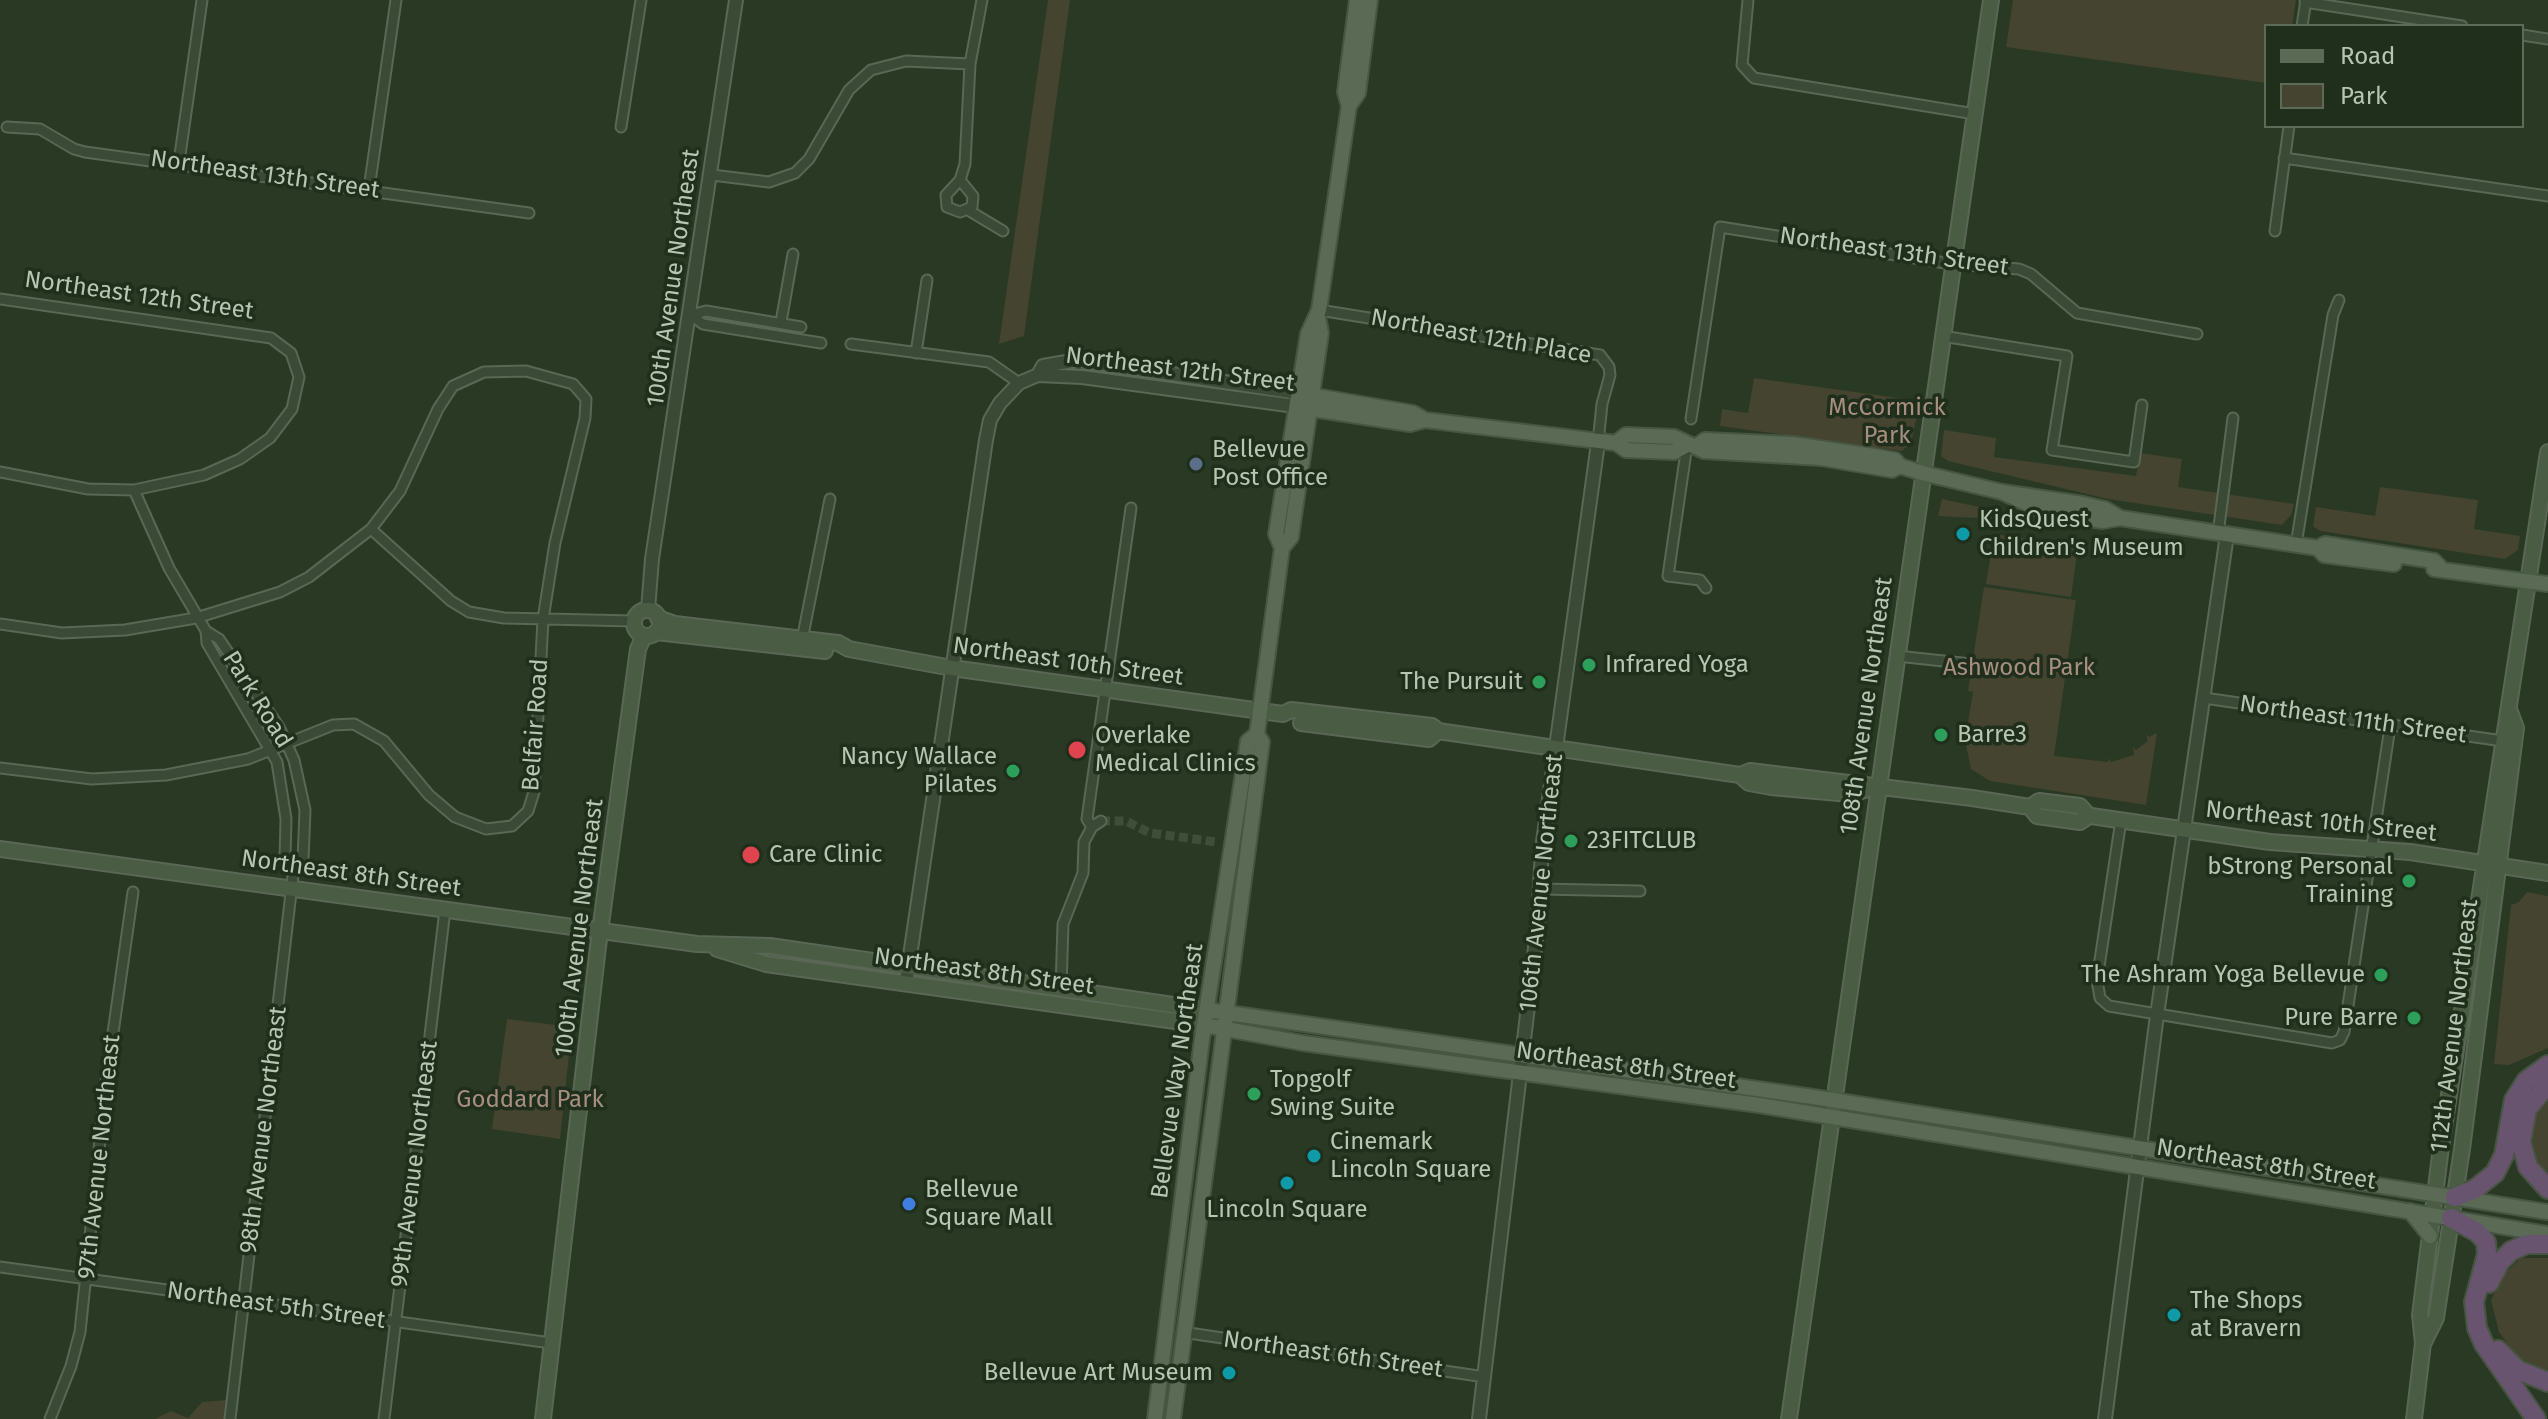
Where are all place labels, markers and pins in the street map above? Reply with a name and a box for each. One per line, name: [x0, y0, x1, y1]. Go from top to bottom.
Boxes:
place label: Bellevue Post Office: [1212, 436, 1328, 492]
marker: Bellevue Post Office: [1187, 455, 1205, 473]
place label: KidsQuest Children's Museum: [1979, 506, 2184, 562]
marker: KidsQuest Children's Museum: [1954, 525, 1972, 543]
place label: Infrared Yoga: [1605, 651, 1749, 679]
marker: Infrared Yoga: [1580, 656, 1598, 674]
place label: The Pursuit: [1400, 668, 1523, 696]
marker: The Pursuit: [1530, 673, 1548, 691]
place label: Barre3: [1957, 721, 2027, 749]
place label: Overlake Medical Clinics: [1095, 722, 1256, 778]
marker: Barre3: [1932, 726, 1950, 744]
marker: Overlake Medical Clinics: [1066, 739, 1088, 761]
place label: Nancy Wallace Pilates: [841, 743, 997, 799]
marker: Nancy Wallace Pilates: [1004, 762, 1022, 780]
place label: 23FITCLUB: [1587, 827, 1696, 855]
marker: 23FITCLUB: [1562, 832, 1580, 850]
place label: Care Clinic: [769, 841, 883, 869]
marker: Care Clinic: [740, 844, 762, 866]
place label: bStrong Personal Training: [2207, 853, 2393, 909]
marker: bStrong Personal Training: [2400, 872, 2418, 890]
place label: The Ashram Yoga Bellevue: [2081, 961, 2365, 989]
marker: The Ashram Yoga Bellevue: [2372, 966, 2390, 984]
place label: Pure Barre: [2284, 1004, 2398, 1032]
marker: Pure Barre: [2405, 1009, 2423, 1027]
place label: Topgolf Swing Suite: [1270, 1066, 1395, 1122]
marker: Topgolf Swing Suite: [1245, 1085, 1263, 1103]
place label: Cinemark Lincoln Square: [1330, 1128, 1491, 1184]
marker: Cinemark Lincoln Square: [1305, 1147, 1323, 1165]
marker: Lincoln Square: [1278, 1174, 1296, 1192]
place label: Bellevue Square Mall: [925, 1176, 1053, 1232]
marker: Bellevue Square Mall: [900, 1195, 918, 1213]
place label: Lincoln Square: [1206, 1196, 1368, 1224]
place label: The Shops at Bravern: [2190, 1287, 2303, 1343]
marker: The Shops at Bravern: [2165, 1306, 2183, 1324]
place label: Bellevue Art Museum: [984, 1359, 1213, 1387]
marker: Bellevue Art Museum: [1220, 1364, 1238, 1382]

